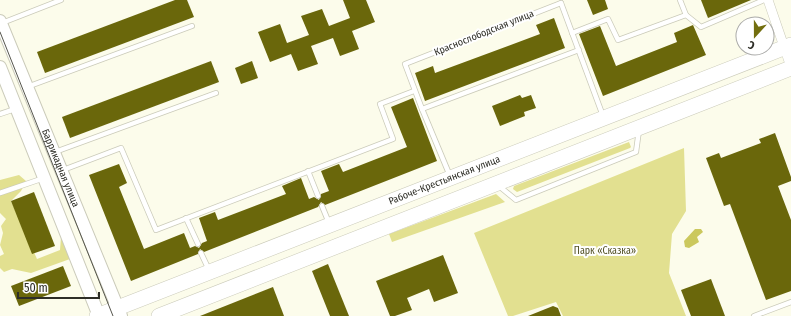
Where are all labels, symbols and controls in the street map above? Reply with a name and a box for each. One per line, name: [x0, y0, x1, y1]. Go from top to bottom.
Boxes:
street label: Краснослободская улица: [432, 7, 536, 59]
north arrow: [735, 16, 775, 56]
text: С: [746, 38, 757, 52]
street label: Баррикадная улица: [39, 127, 82, 209]
street label: Рабоче-Крестьянская улица: [387, 153, 502, 208]
park label: Парк «Сказка»: [574, 245, 636, 257]
scale bar: [18, 274, 99, 300]
text: 50 m: [24, 281, 48, 295]

